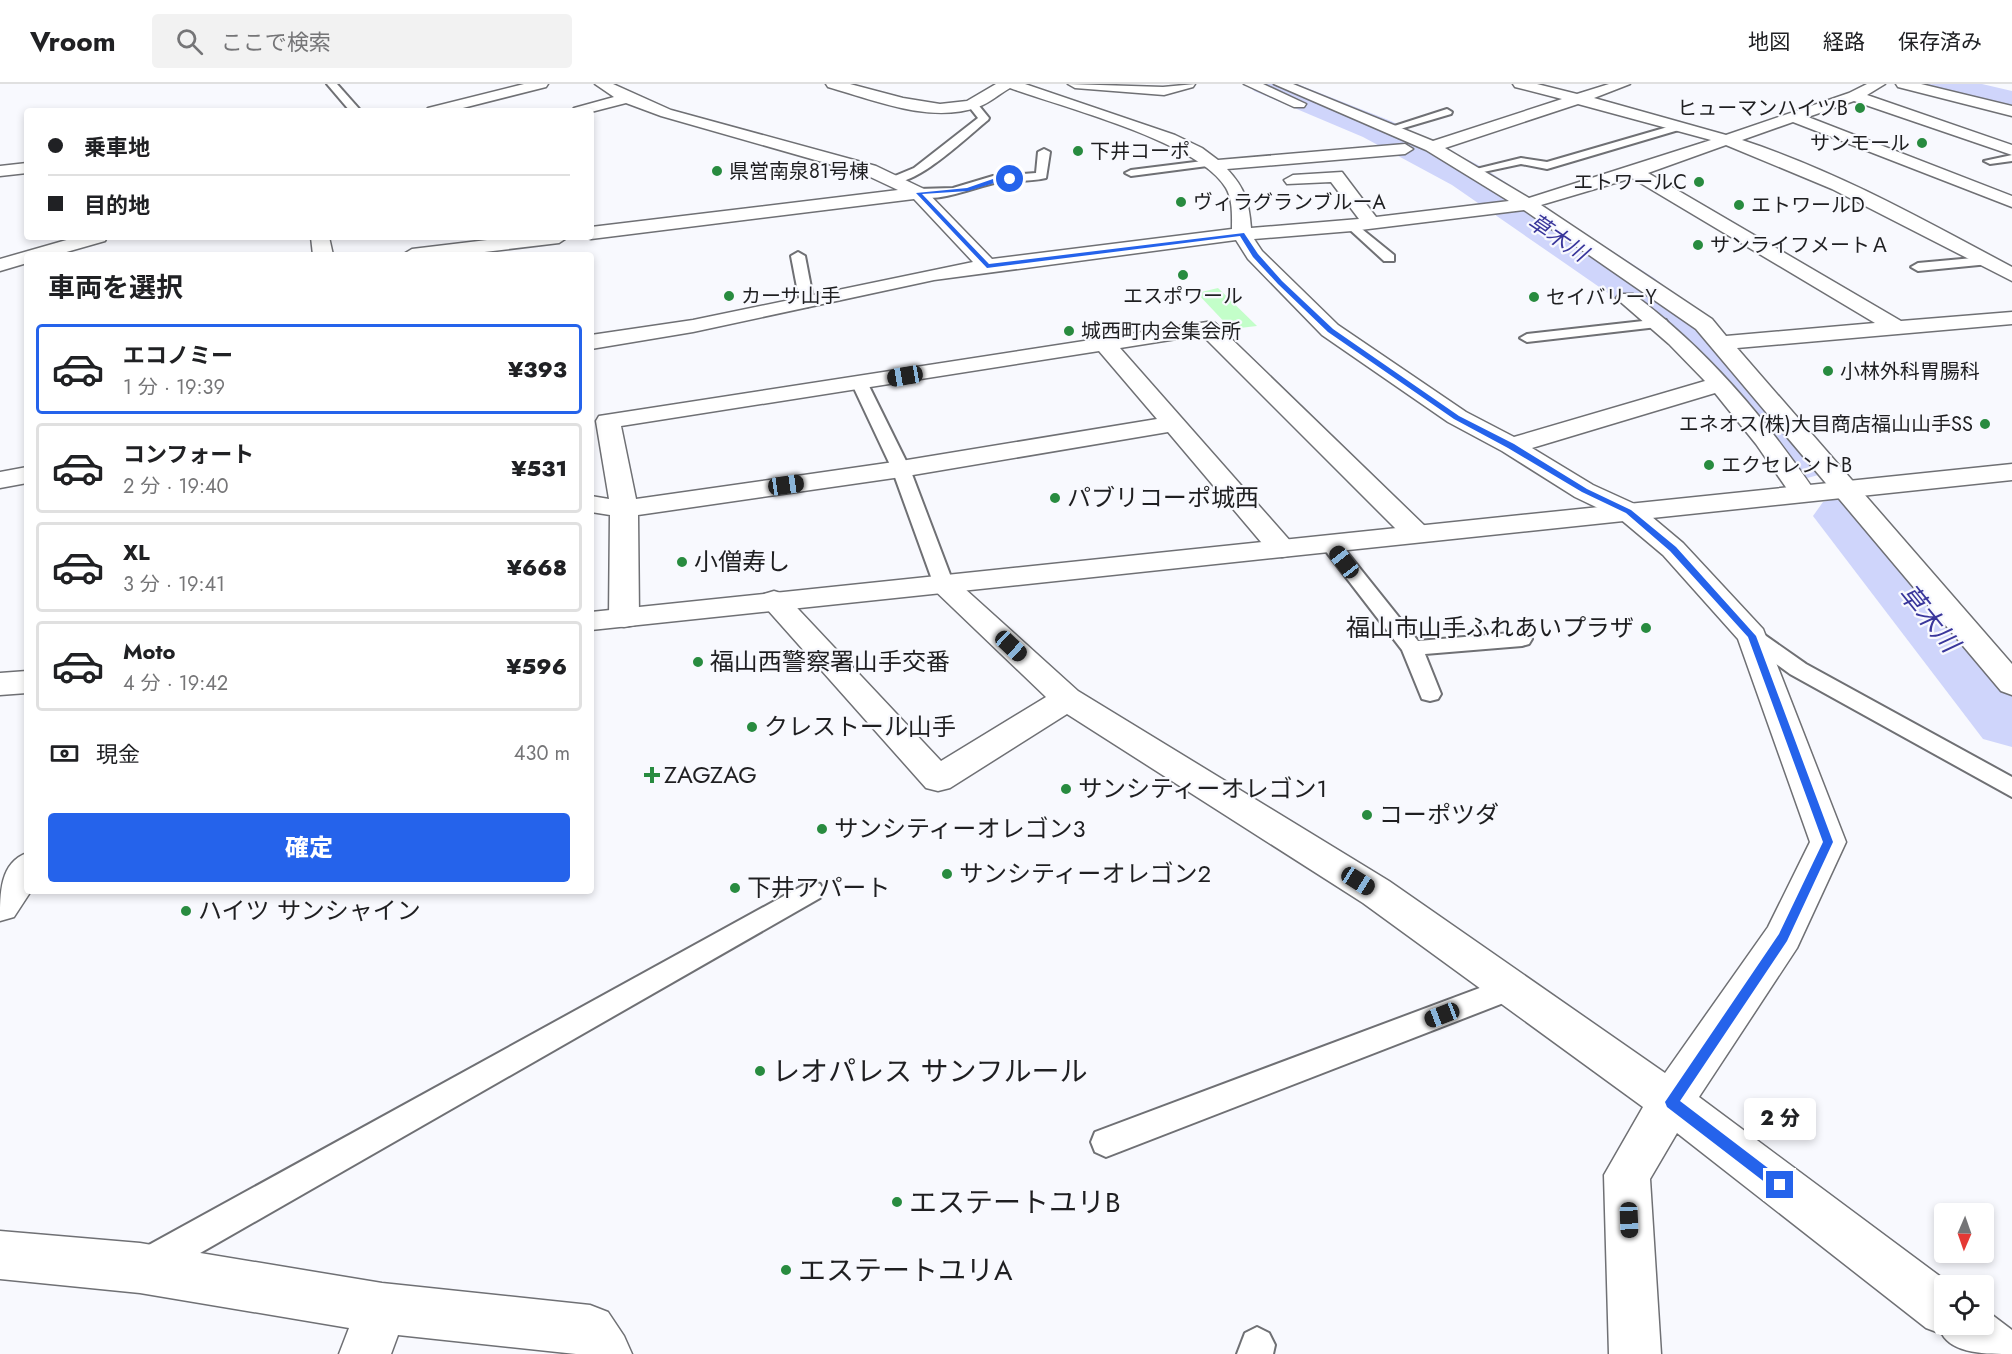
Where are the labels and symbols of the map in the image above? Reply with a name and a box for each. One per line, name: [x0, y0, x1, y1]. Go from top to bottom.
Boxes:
place label: ヒューマンハイツB: [1677, 94, 1848, 123]
marker: ヒューマンハイツB: [1853, 101, 1867, 115]
place label: サンモール: [1810, 129, 1910, 158]
marker: サンモール: [1915, 136, 1929, 150]
place label: 下井コーポ: [1090, 137, 1190, 166]
marker: 下井コーポ: [1071, 144, 1085, 158]
place label: 県営南泉81号棟: [729, 157, 869, 186]
marker: 県営南泉81号棟: [710, 164, 724, 178]
route start: [996, 165, 1023, 192]
place label: エトワールC: [1573, 168, 1687, 197]
marker: エトワールC: [1692, 175, 1706, 189]
place label: ヴィラグランブルーA: [1193, 188, 1386, 217]
place label: エトワールD: [1751, 191, 1865, 220]
marker: ヴィラグランブルーA: [1174, 195, 1188, 209]
marker: エトワールD: [1732, 198, 1746, 212]
water label: 草木川: [1522, 205, 1596, 270]
place label: サンライフメートＡ: [1710, 231, 1890, 260]
marker: サンライフメートＡ: [1691, 238, 1705, 252]
marker: エスポワール: [1176, 268, 1190, 282]
place label: カーサ山手: [741, 282, 841, 311]
place label: エスポワール: [1123, 282, 1243, 311]
place label: セイバリーY: [1546, 283, 1658, 312]
marker: カーサ山手: [722, 289, 736, 303]
marker: セイバリーY: [1527, 290, 1541, 304]
place label: 城西町内会集会所: [1081, 317, 1241, 346]
marker: 城西町内会集会所: [1062, 324, 1076, 338]
place label: 小林外科胃腸科: [1840, 357, 1980, 386]
car: [886, 364, 924, 388]
marker: 小林外科胃腸科: [1821, 364, 1835, 378]
place label: エネオス(株)大目商店福山山手SS: [1679, 410, 1973, 439]
marker: エネオス(株)大目商店福山山手SS: [1978, 417, 1992, 431]
place label: エクセレントB: [1721, 451, 1852, 480]
marker: エクセレントB: [1702, 458, 1716, 472]
car: [767, 474, 805, 496]
place label: パブリコーポ城西: [1067, 480, 1259, 515]
marker: パブリコーポ城西: [1048, 491, 1062, 505]
car: [1326, 542, 1362, 582]
place label: 小僧寿し: [694, 544, 790, 579]
marker: 小僧寿し: [675, 555, 689, 569]
water label: 草木川: [1890, 576, 1970, 663]
place label: 福山市山手ふれあいプラザ: [1346, 610, 1634, 645]
marker: 福山市山手ふれあいプラザ: [1639, 621, 1653, 635]
car: [992, 627, 1030, 665]
place label: 福山西警察署山手交番: [710, 644, 950, 679]
marker: 福山西警察署山手交番: [691, 655, 705, 669]
place label: クレストール山手: [764, 709, 956, 744]
marker: クレストール山手: [745, 720, 759, 734]
place label: ZAGZAG: [664, 757, 757, 792]
marker: ZAGZAG: [645, 768, 659, 782]
place label: サンシティーオレゴン1: [1078, 771, 1327, 806]
marker: サンシティーオレゴン1: [1059, 782, 1073, 796]
place label: コーポツダ: [1379, 797, 1499, 832]
marker: コーポツダ: [1360, 808, 1374, 822]
place label: サンシティーオレゴン3: [834, 811, 1086, 846]
marker: サンシティーオレゴン3: [815, 822, 829, 836]
place label: サンシティーオレゴン2: [959, 856, 1211, 891]
car: [1338, 864, 1378, 898]
marker: サンシティーオレゴン2: [940, 867, 954, 881]
place label: 下井アパート: [747, 870, 891, 905]
marker: 下井アパート: [728, 881, 742, 895]
place label: ハイツ サンシャイン: [198, 893, 421, 928]
marker: ハイツ サンシャイン: [179, 904, 193, 918]
car: [1422, 1000, 1462, 1030]
place label: レオパレス サンフルール: [772, 1051, 1088, 1092]
marker: レオパレス サンフルール: [753, 1064, 767, 1078]
callout: 2 分: [1744, 1098, 1816, 1140]
route end: [1766, 1171, 1793, 1198]
place label: エステートユリB: [909, 1182, 1121, 1223]
marker: エステートユリB: [890, 1195, 904, 1209]
car: [1619, 1202, 1639, 1238]
north arrow: [1934, 1203, 1994, 1263]
place label: エステートユリA: [798, 1250, 1013, 1291]
marker: エステートユリA: [779, 1263, 793, 1277]

